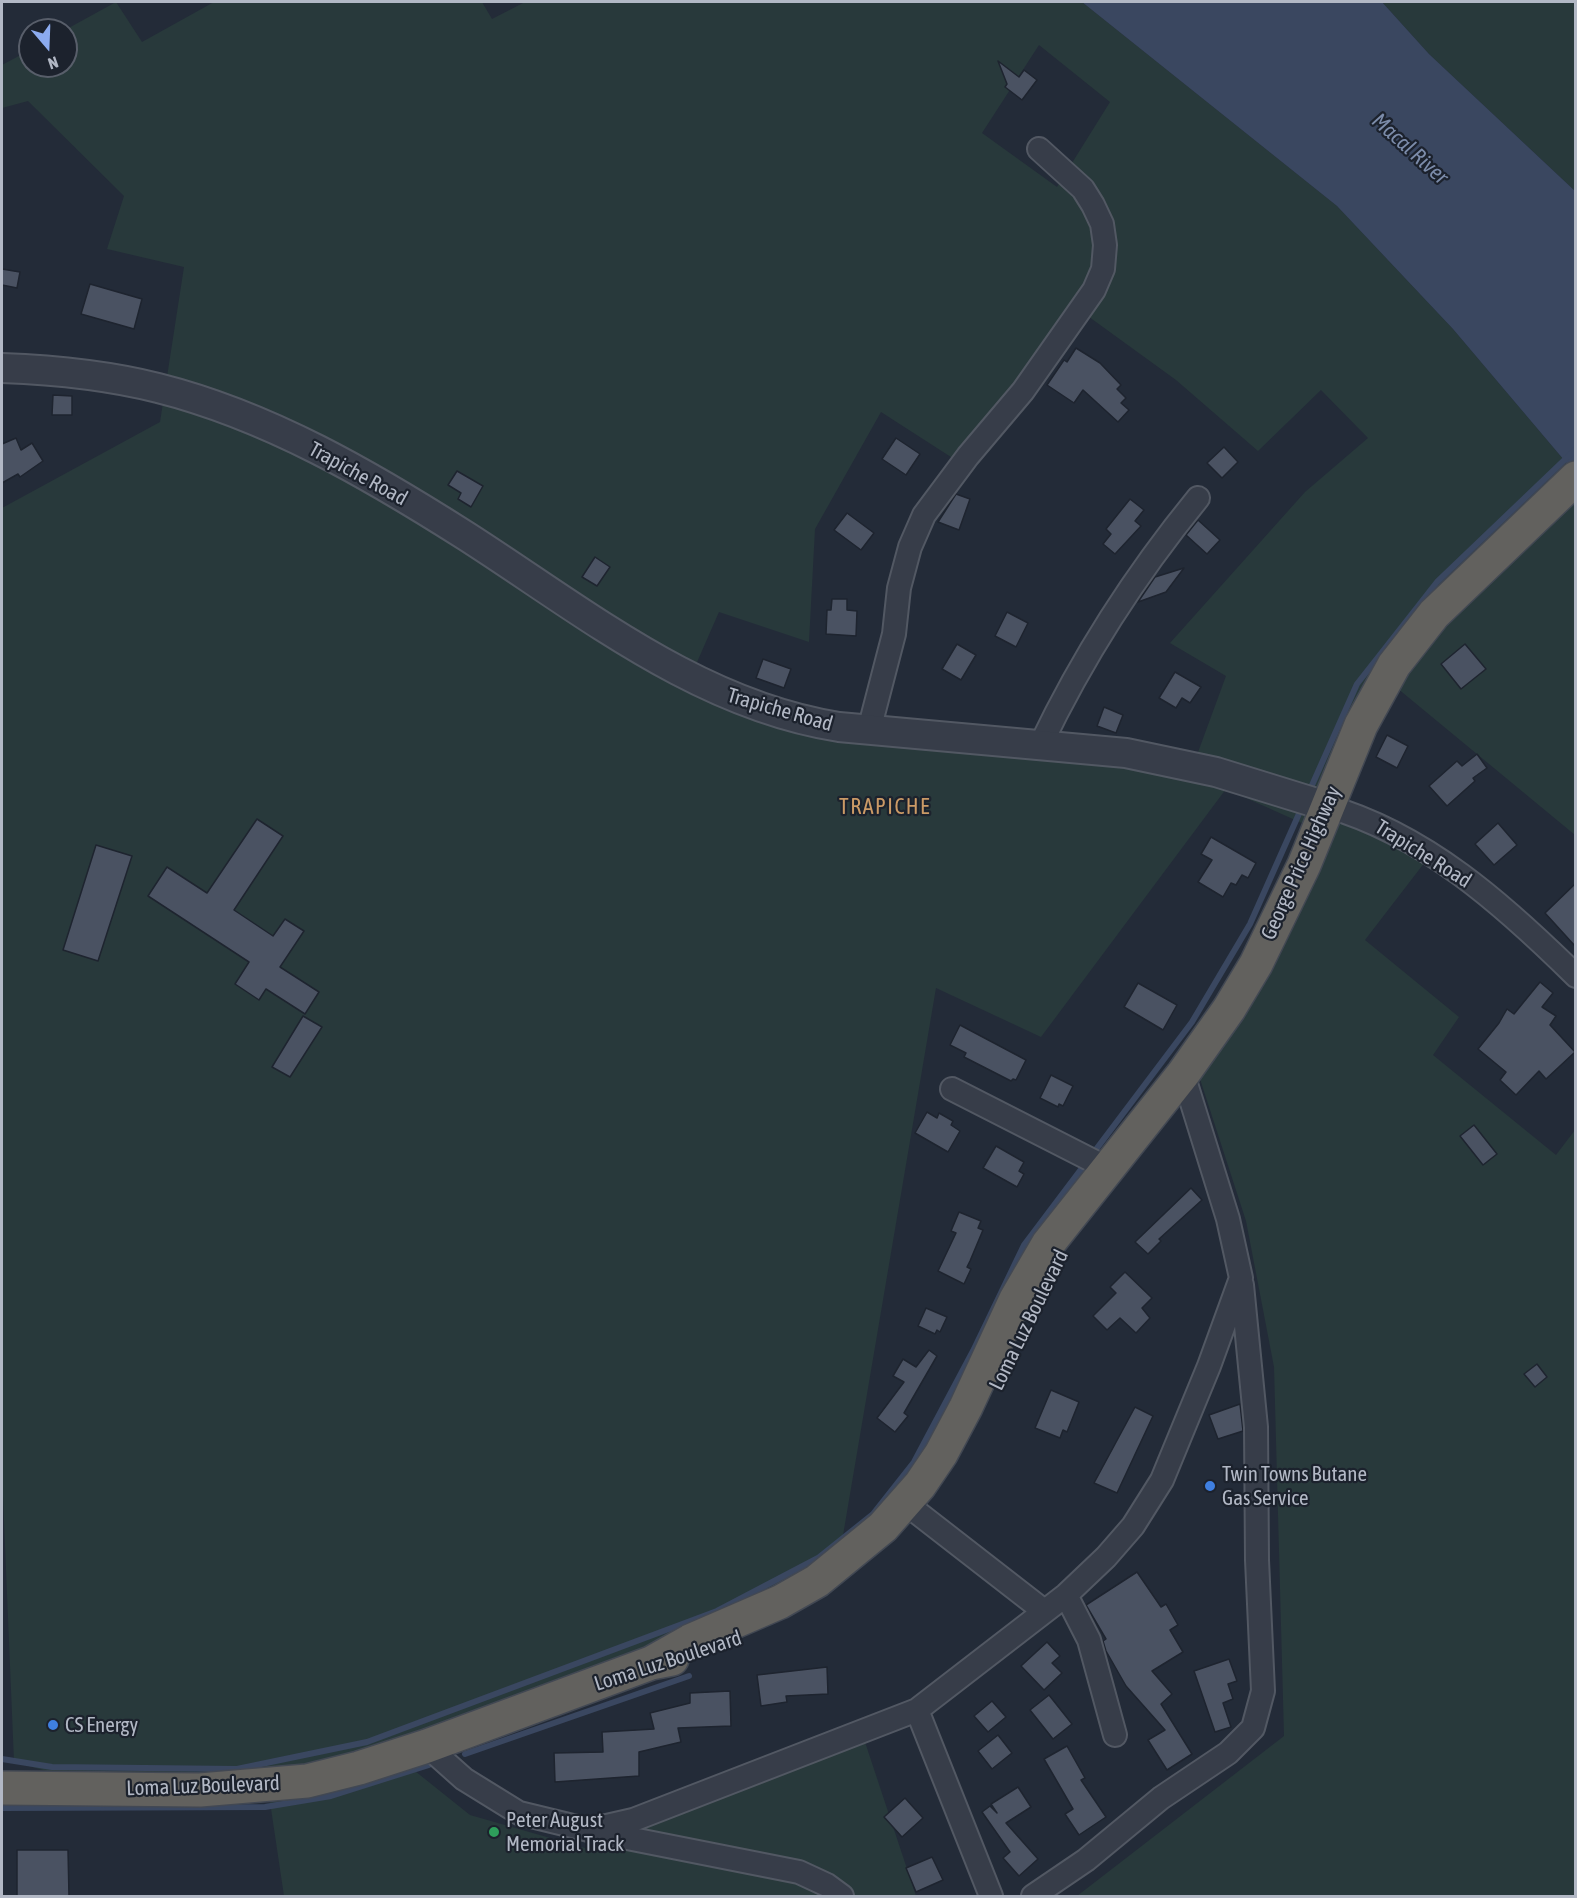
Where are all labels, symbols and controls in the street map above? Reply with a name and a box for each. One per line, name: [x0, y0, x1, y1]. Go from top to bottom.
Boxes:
north arrow: [18, 18, 78, 78]
text: N: [46, 53, 61, 73]
water label: Macal River: [1366, 108, 1454, 190]
street label: Trapiche Road: [304, 437, 412, 511]
street label: Trapiche Road: [724, 683, 836, 737]
street label: George Price Highway: [1256, 782, 1346, 944]
district label: TRAPICHE: [839, 794, 931, 820]
street label: Trapiche Road: [1370, 815, 1476, 893]
street label: Loma Luz Boulevard: [984, 1246, 1074, 1394]
place label: Twin Towns Butane Gas Service: [1222, 1461, 1367, 1511]
marker: Twin Towns Butane Gas Service: [1203, 1479, 1217, 1493]
street label: Loma Luz Boulevard: [591, 1625, 745, 1697]
place label: CS Energy: [65, 1712, 138, 1738]
marker: CS Energy: [46, 1718, 60, 1732]
street label: Loma Luz Boulevard: [126, 1771, 280, 1801]
place label: Peter August Memorial Track: [506, 1807, 624, 1857]
marker: Peter August Memorial Track: [487, 1825, 501, 1839]

